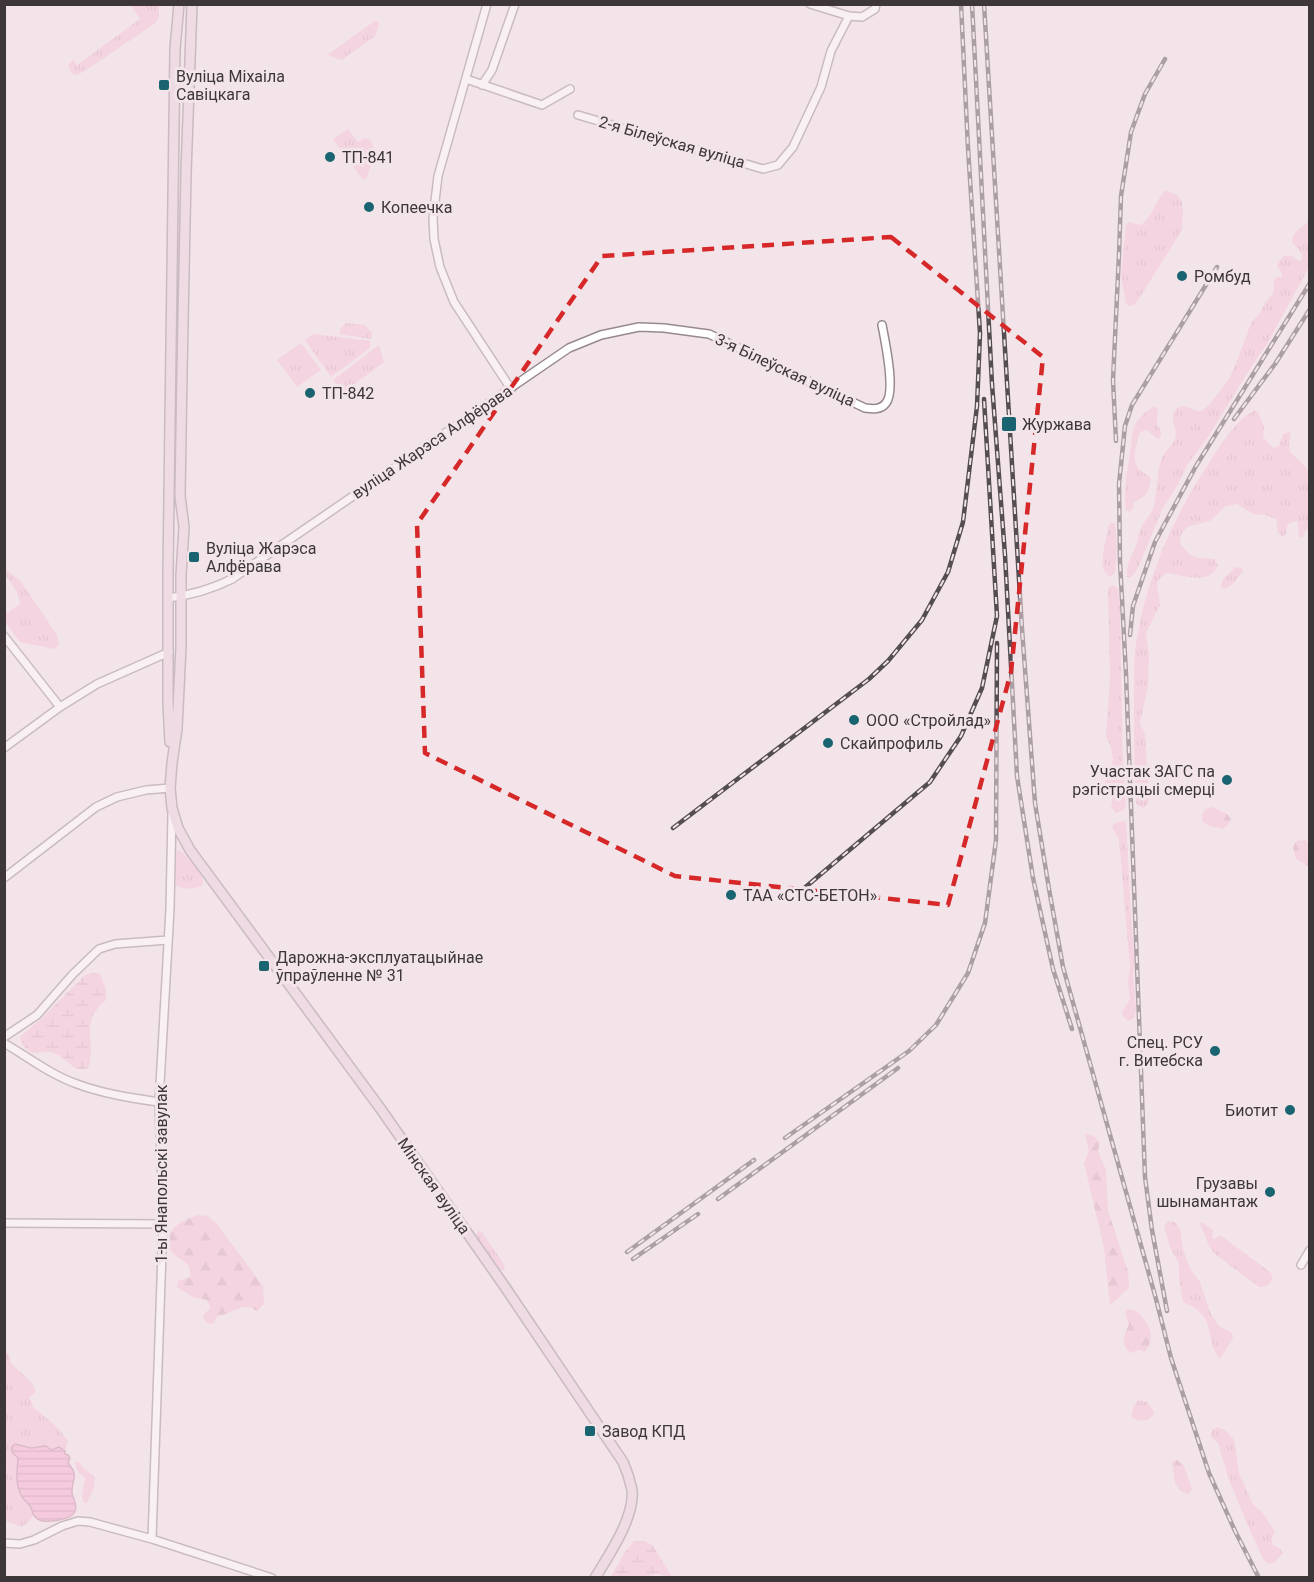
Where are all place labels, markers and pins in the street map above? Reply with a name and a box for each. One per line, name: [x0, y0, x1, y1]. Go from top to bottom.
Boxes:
place label: Вуліца Міхаіла Савіцкага: [176, 67, 285, 104]
marker: Вуліца Міхаіла Савіцкага: [157, 78, 171, 92]
place label: ТП-841: [342, 148, 394, 167]
marker: ТП-841: [323, 150, 337, 164]
place label: Копеечка: [381, 198, 452, 217]
marker: Копеечка: [362, 200, 376, 214]
place label: Ромбуд: [1194, 267, 1251, 286]
marker: Ромбуд: [1175, 269, 1189, 283]
place label: ТП-842: [322, 384, 374, 403]
marker: ТП-842: [303, 386, 317, 400]
marker: Журжава: [1000, 415, 1018, 433]
place label: Журжава: [1022, 415, 1092, 434]
place label: Вуліца Жарэса Алфёрава: [206, 539, 316, 576]
marker: Вуліца Жарэса Алфёрава: [187, 550, 201, 564]
place label: ООО «Стройлад»: [866, 711, 991, 730]
marker: ООО «Стройлад»: [847, 713, 861, 727]
place label: Скайпрофиль: [840, 734, 943, 753]
marker: Скайпрофиль: [821, 736, 835, 750]
place label: Участак ЗАГС па рэгістрацыі смерці: [1072, 762, 1215, 799]
marker: Участак ЗАГС па рэгістрацыі смерці: [1220, 773, 1234, 787]
place label: ТАА «СТС-БЕТОН»: [743, 886, 877, 905]
marker: ТАА «СТС-БЕТОН»: [724, 888, 738, 902]
place label: Дарожна-эксплуатацыйнае ўпраўленне № 31: [276, 948, 483, 985]
marker: Дарожна-эксплуатацыйнае ўпраўленне № 31: [257, 959, 271, 973]
place label: Спец. РСУ г. Витебска: [1119, 1033, 1203, 1070]
marker: Спец. РСУ г. Витебска: [1208, 1044, 1222, 1058]
place label: Биотит: [1225, 1101, 1278, 1120]
marker: Биотит: [1283, 1103, 1297, 1117]
place label: Грузавы шынамантаж: [1156, 1174, 1259, 1211]
marker: Грузавы шынамантаж: [1263, 1185, 1277, 1199]
place label: Завод КПД: [602, 1422, 685, 1441]
marker: Завод КПД: [583, 1424, 597, 1438]

